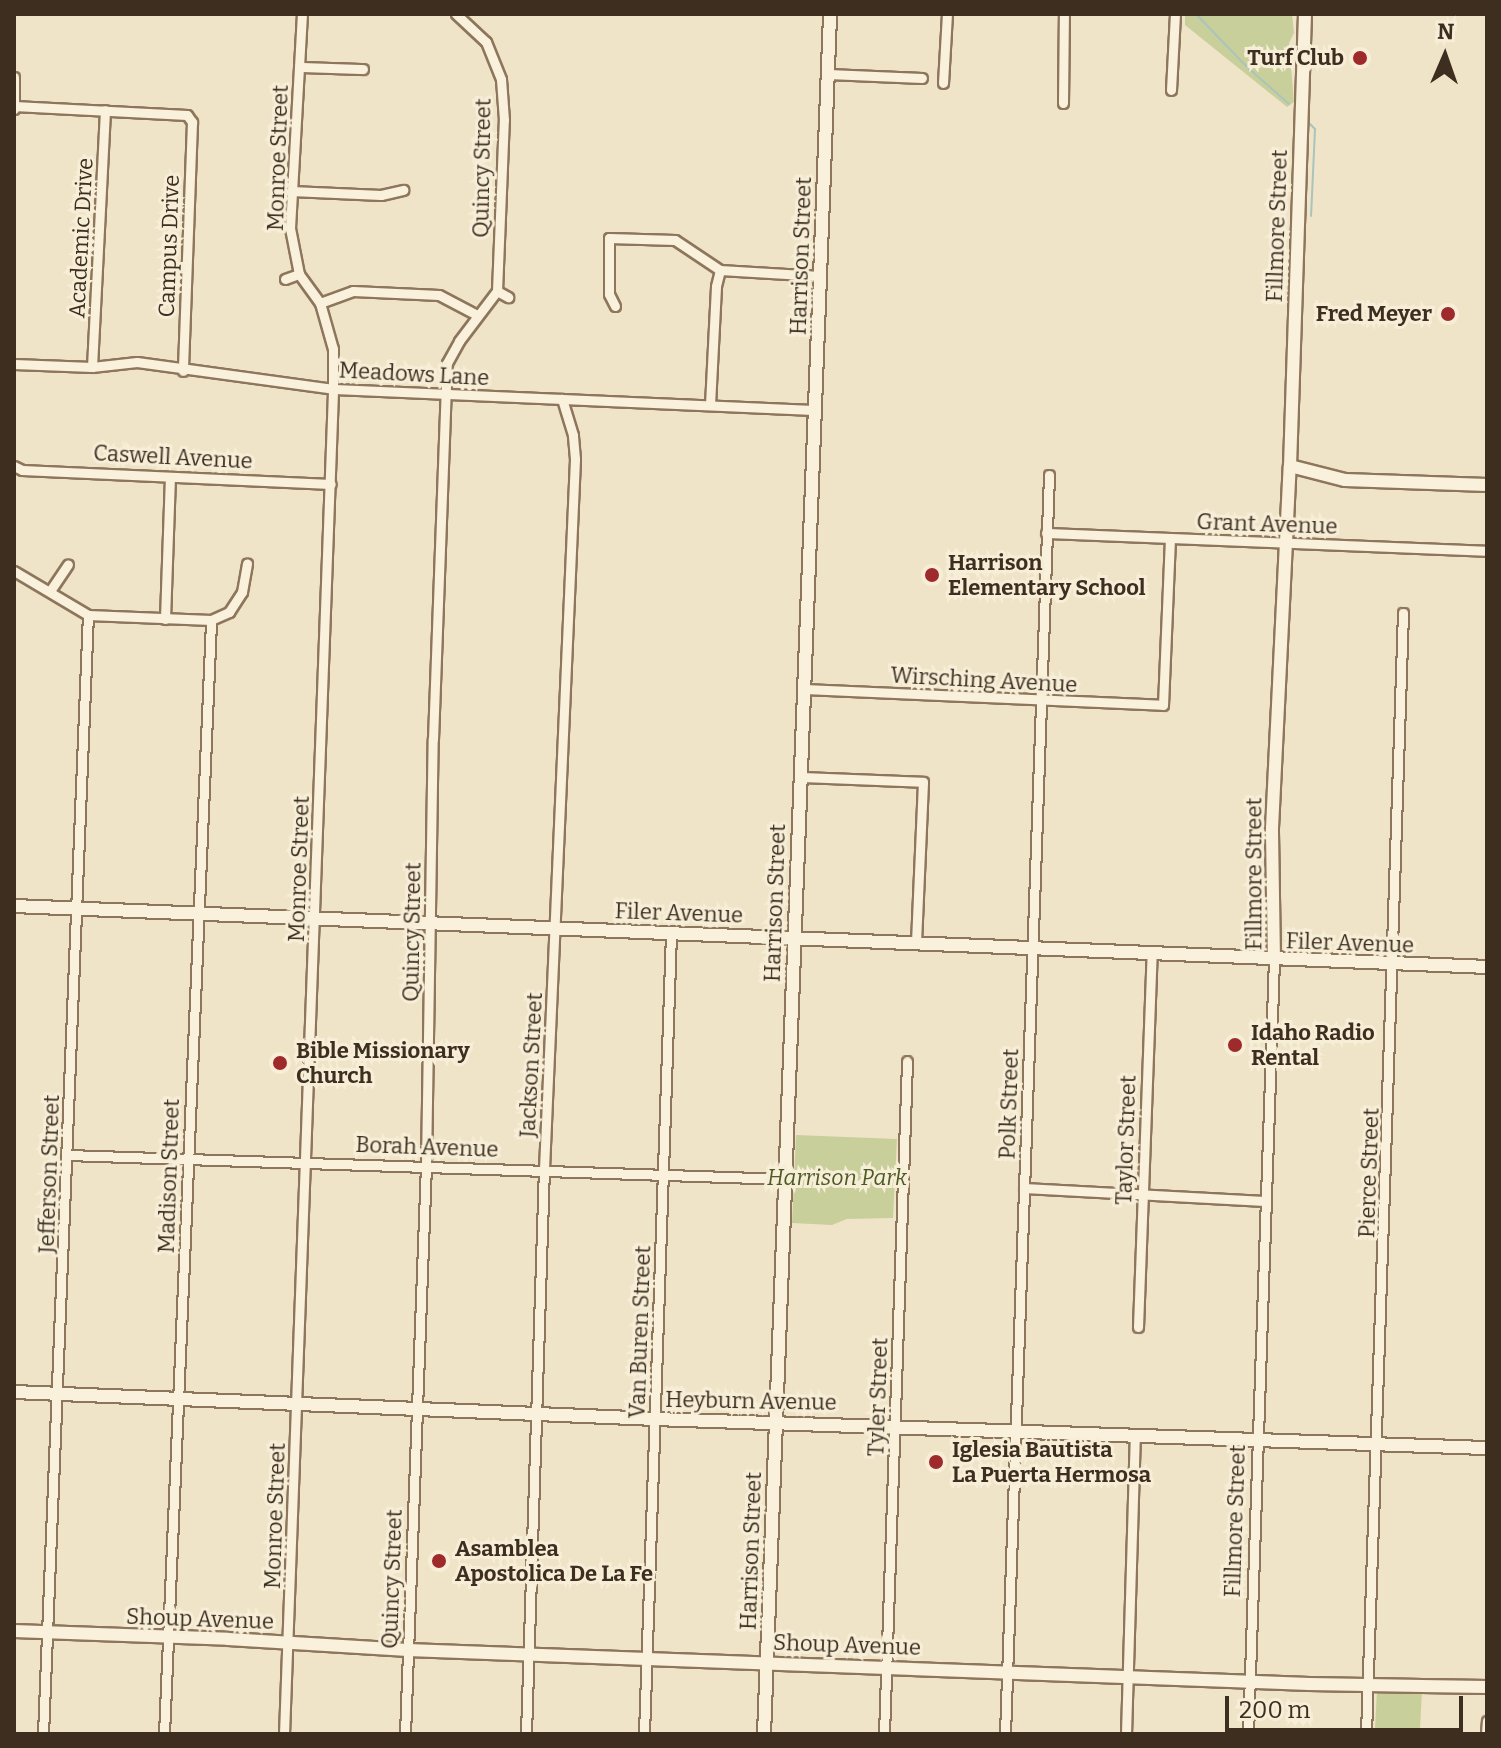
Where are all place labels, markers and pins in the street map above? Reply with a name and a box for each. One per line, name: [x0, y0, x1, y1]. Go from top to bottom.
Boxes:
place label: Turf Club: [1247, 45, 1344, 71]
marker: Turf Club: [1351, 49, 1369, 67]
place label: Fred Meyer: [1316, 301, 1432, 327]
marker: Fred Meyer: [1439, 305, 1457, 323]
place label: Harrison Elementary School: [948, 549, 1146, 600]
marker: Harrison Elementary School: [923, 566, 941, 584]
place label: Idaho Radio Rental: [1251, 1019, 1375, 1070]
marker: Idaho Radio Rental: [1226, 1036, 1244, 1054]
place label: Bible Missionary Church: [296, 1037, 470, 1088]
marker: Bible Missionary Church: [271, 1054, 289, 1072]
place label: Iglesia Bautista La Puerta Hermosa: [952, 1436, 1151, 1488]
marker: Iglesia Bautista La Puerta Hermosa: [927, 1453, 945, 1471]
place label: Asamblea Apostolica De La Fe: [455, 1535, 653, 1586]
marker: Asamblea Apostolica De La Fe: [430, 1552, 448, 1570]

